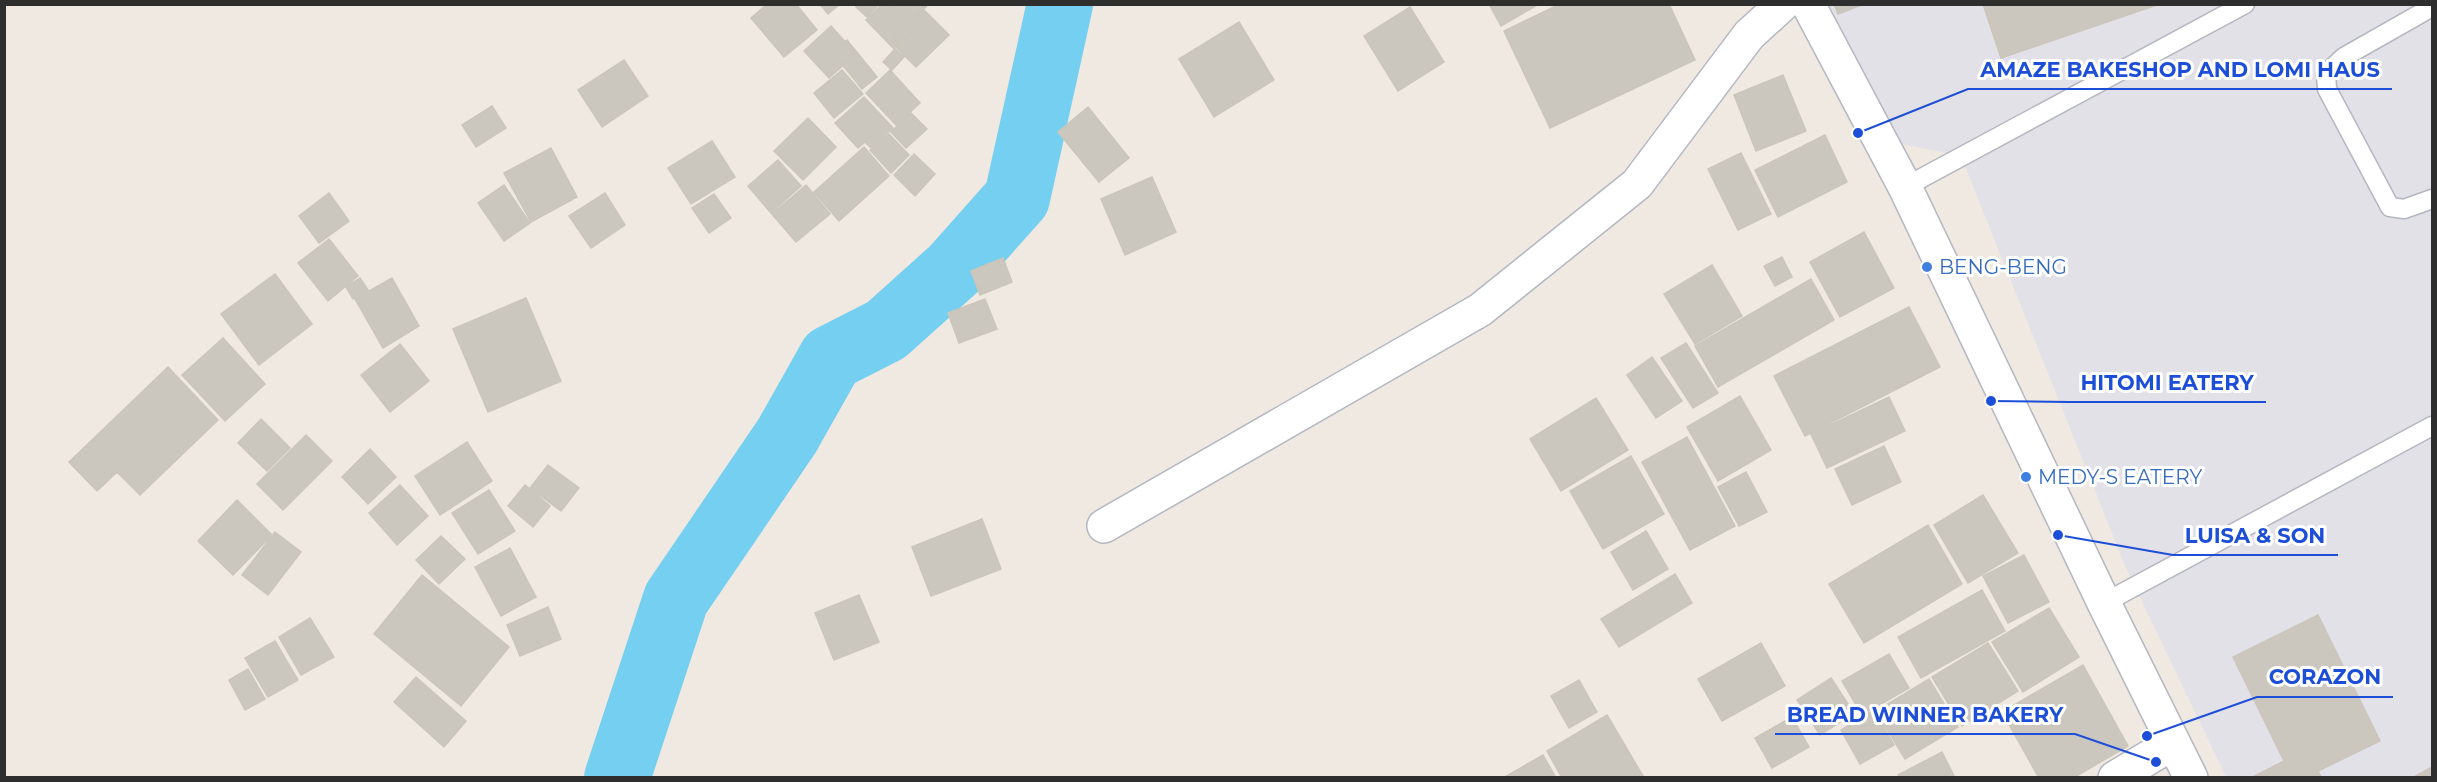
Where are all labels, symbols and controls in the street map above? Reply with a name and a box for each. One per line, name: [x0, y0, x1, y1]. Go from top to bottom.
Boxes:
callout: AMAZE BAKESHOP AND LOMI HAUS: [1968, 50, 2392, 89]
text: AMAZE BAKESHOP AND LOMI HAUS: [1979, 57, 2380, 82]
place label: BENG-BENG: [1939, 255, 2067, 279]
marker: BENG-BENG: [1920, 260, 1934, 274]
callout: HITOMI EATERY: [2069, 363, 2266, 402]
text: HITOMI EATERY: [2080, 370, 2254, 395]
place label: MEDY-S EATERY: [2038, 465, 2202, 489]
marker: MEDY-S EATERY: [2019, 470, 2033, 484]
callout: LUISA & SON: [2173, 516, 2338, 555]
text: LUISA & SON: [2185, 523, 2325, 548]
callout: CORAZON: [2257, 658, 2393, 697]
text: CORAZON: [2269, 664, 2381, 689]
callout: BREAD WINNER BAKERY: [1775, 695, 2075, 734]
text: BREAD WINNER BAKERY: [1787, 702, 2064, 727]

